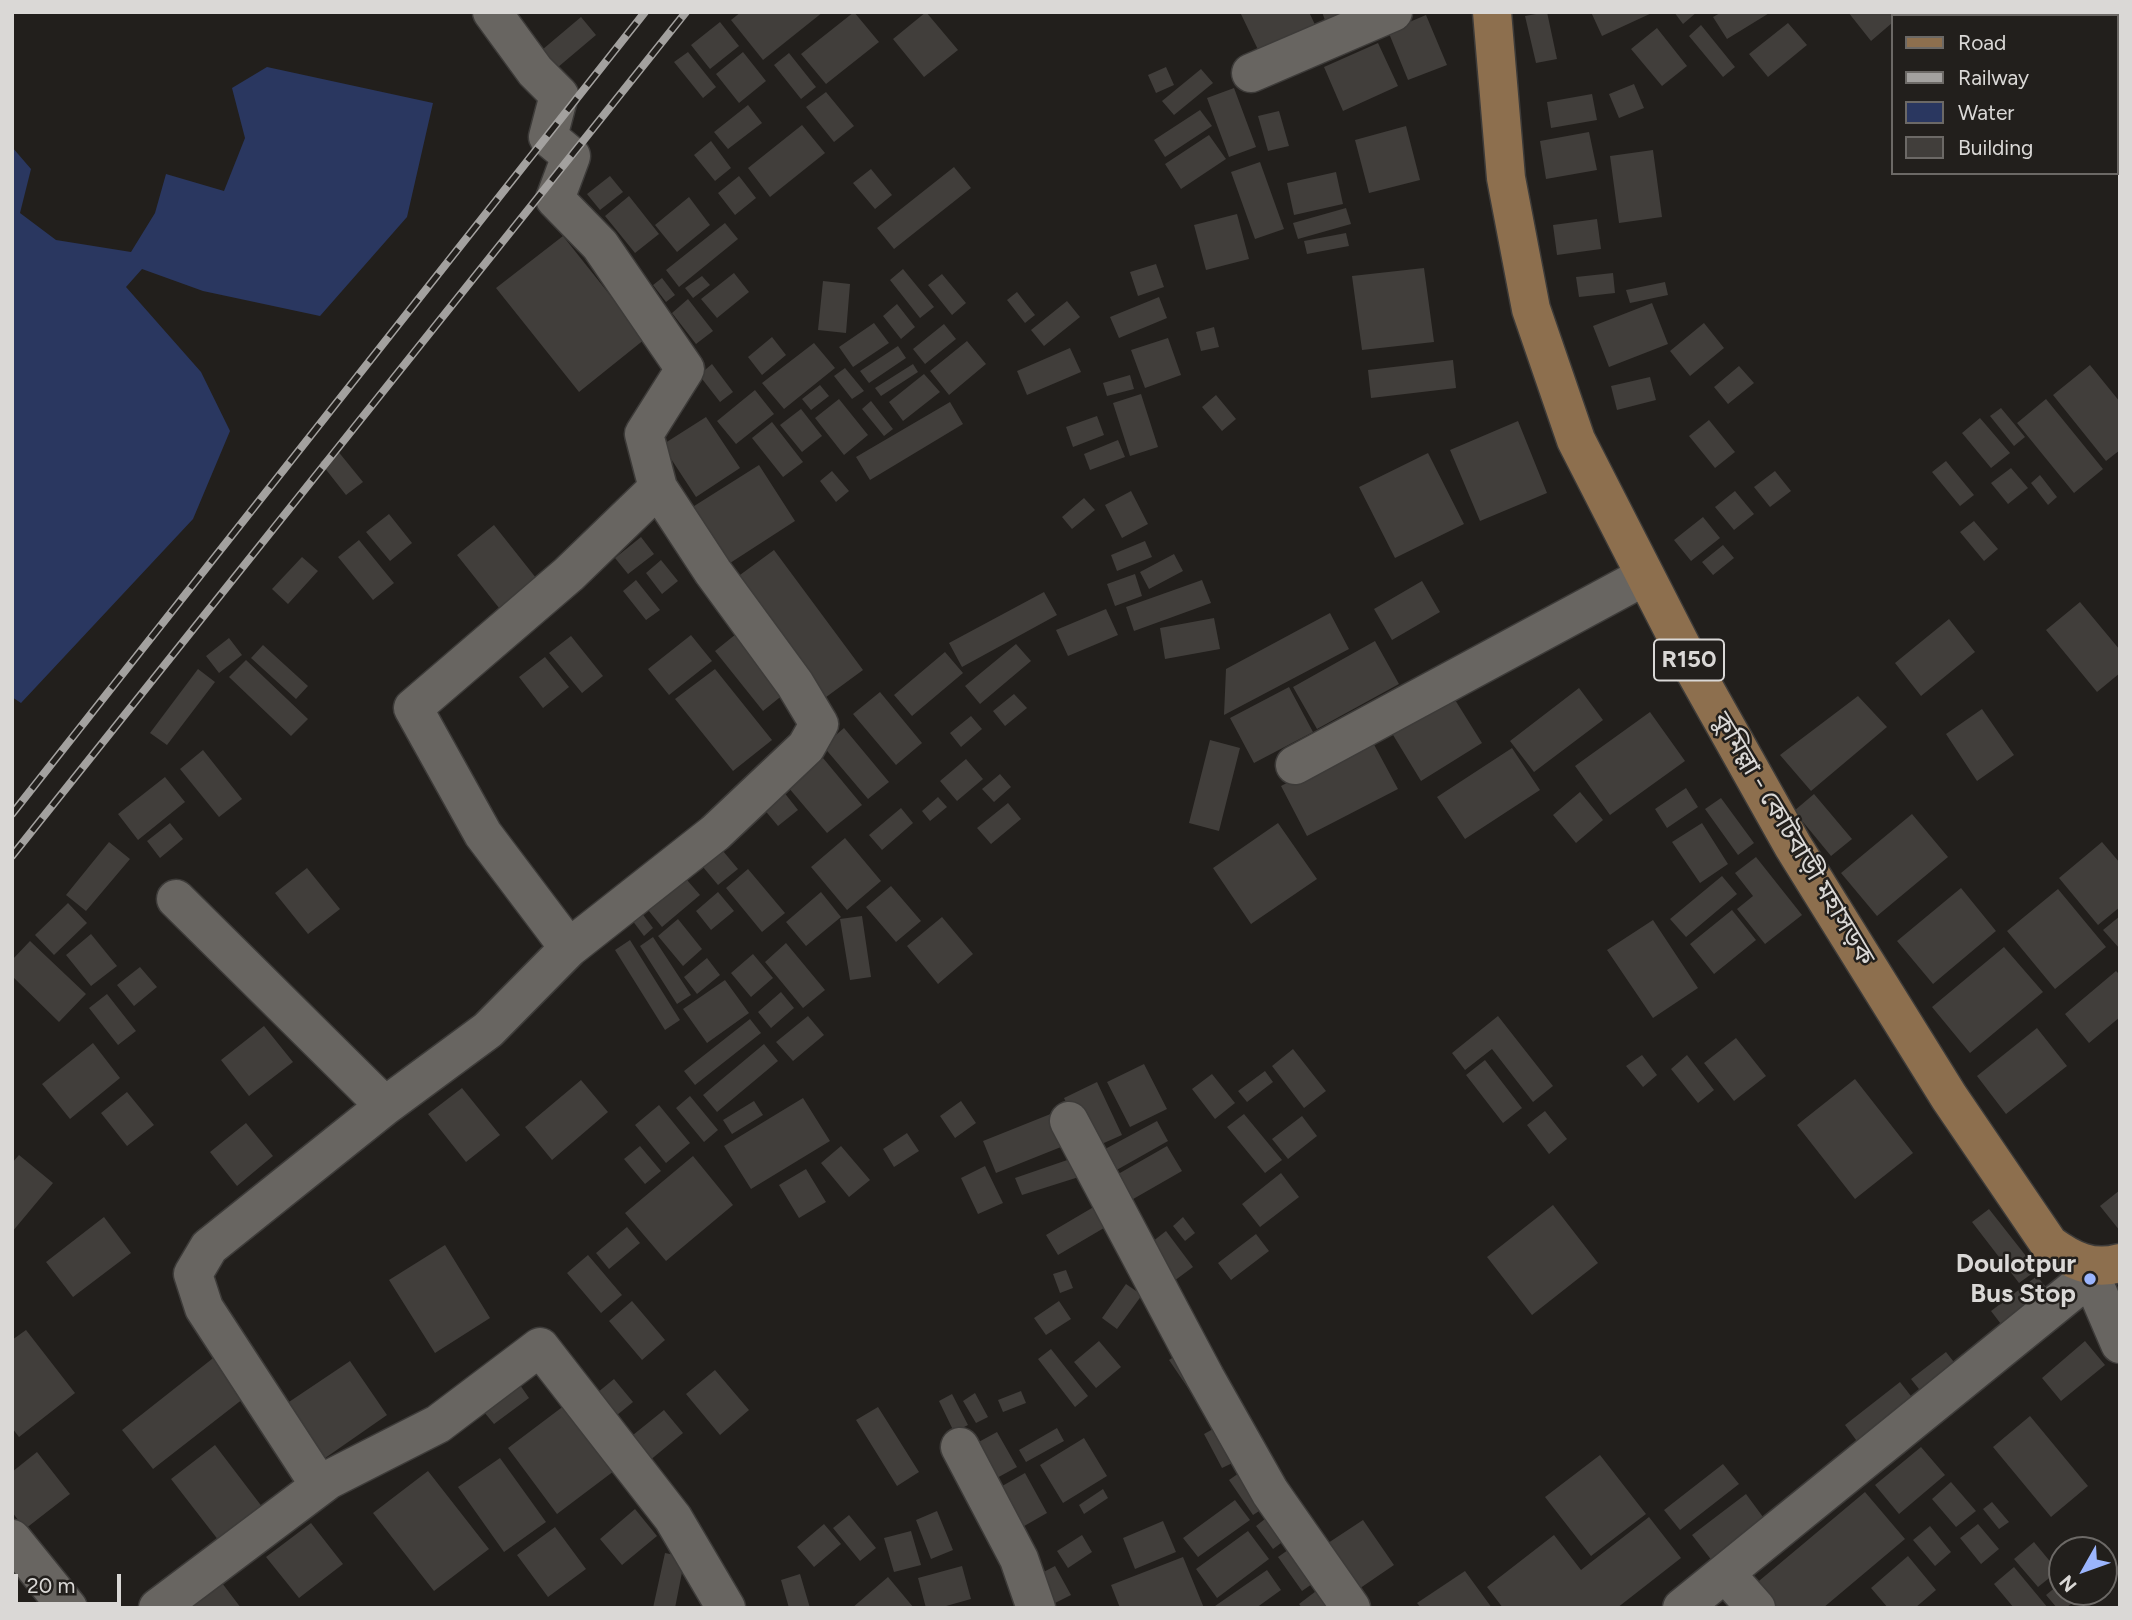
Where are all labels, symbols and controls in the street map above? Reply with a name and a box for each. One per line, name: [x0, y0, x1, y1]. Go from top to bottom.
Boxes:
legend: [1890, 14, 2118, 175]
text: Road: [1958, 30, 2006, 55]
text: Railway: [1958, 65, 2029, 90]
text: Water: [1958, 100, 2014, 125]
text: Building: [1958, 135, 2033, 160]
road number: R150: [1654, 640, 1724, 680]
street label: কুমিল্লা - কোটবাড়ী মহাসড়ক: [1705, 707, 1881, 971]
place label: Doulotpur Bus Stop: [1956, 1248, 2076, 1310]
marker: Doulotpur Bus Stop: [2082, 1271, 2098, 1287]
north arrow: [2048, 1536, 2118, 1606]
scale bar: [18, 1560, 124, 1604]
text: N: [2055, 1571, 2082, 1597]
text: 20 m: [27, 1573, 75, 1598]

